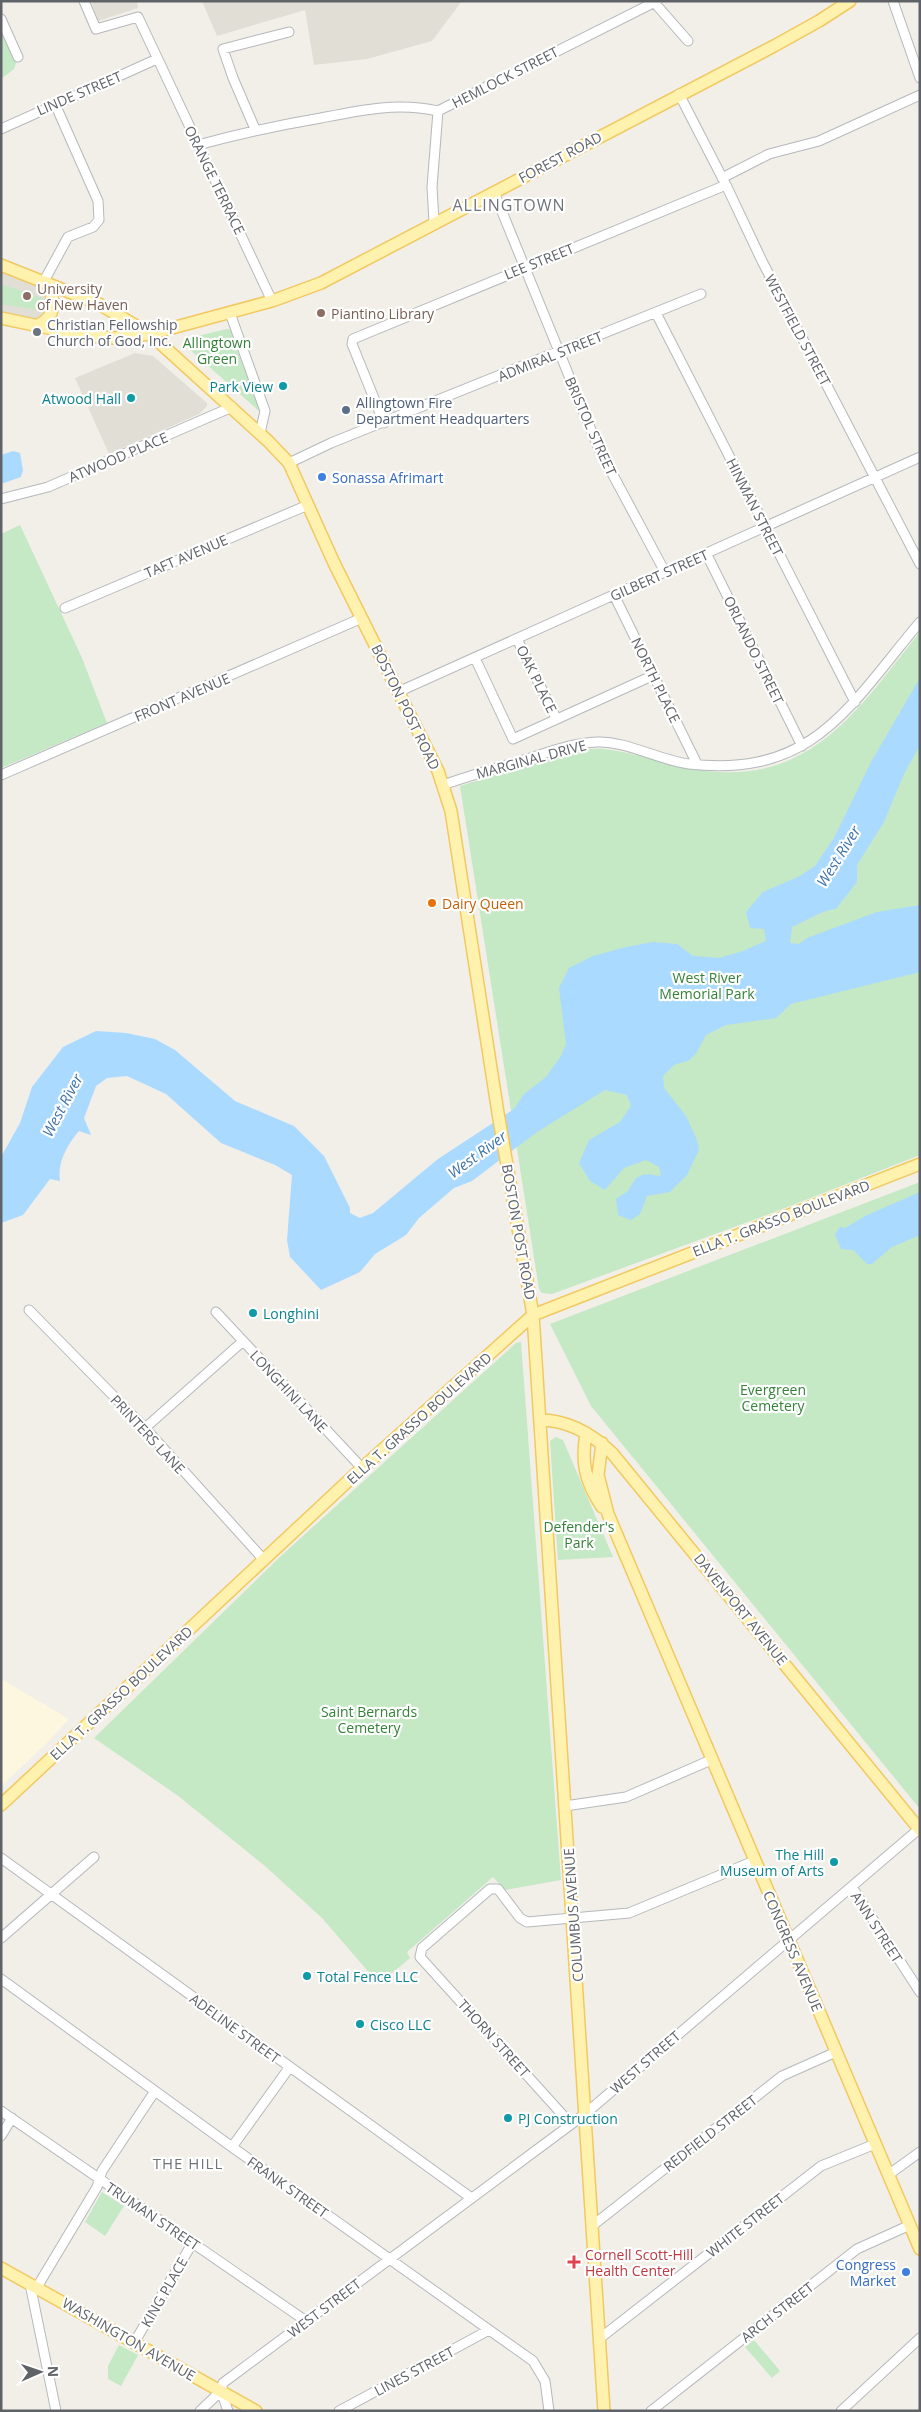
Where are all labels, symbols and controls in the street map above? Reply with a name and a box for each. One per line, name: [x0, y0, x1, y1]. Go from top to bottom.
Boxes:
street label: HEMLOCK STREET: [448, 42, 562, 112]
street label: LINDE STREET: [34, 66, 125, 119]
street label: ORANGE TERRACE: [180, 122, 250, 238]
street label: FOREST ROAD: [515, 127, 605, 187]
district label: ALLINGTOWN: [452, 194, 566, 216]
street label: LEE STREET: [501, 238, 577, 284]
street label: WESTFIELD STREET: [761, 271, 835, 389]
place label: University of New Haven: [37, 279, 128, 314]
marker: University of New Haven: [21, 290, 33, 302]
place label: Piantino Library: [331, 304, 435, 323]
marker: Piantino Library: [315, 307, 327, 319]
place label: Christian Fellowship Church of God, Inc.: [47, 315, 178, 350]
marker: Christian Fellowship Church of God, Inc.: [31, 326, 43, 338]
street label: ADMIRAL STREET: [495, 326, 605, 386]
park label: Allingtown Green: [183, 333, 251, 368]
street label: BRISTOL STREET: [561, 374, 621, 479]
place label: Park View: [209, 377, 273, 396]
marker: Park View: [277, 380, 289, 392]
place label: Atwood Hall: [42, 389, 121, 408]
marker: Atwood Hall: [125, 392, 137, 404]
place label: Allingtown Fire Department Headquarters: [356, 393, 530, 428]
marker: Allingtown Fire Department Headquarters: [340, 404, 352, 416]
street label: ATWOOD PLACE: [65, 427, 171, 487]
street label: HINMAN STREET: [722, 455, 788, 560]
place label: Sonassa Afrimart: [332, 468, 444, 487]
marker: Sonassa Afrimart: [316, 471, 328, 483]
street label: TAFT AVENUE: [141, 530, 231, 582]
street label: GILBERT STREET: [607, 545, 711, 605]
street label: ORLANDO STREET: [720, 593, 789, 708]
street label: NORTH PLACE: [627, 634, 685, 726]
street label: BOSTON POST ROAD: [367, 641, 445, 773]
street label: OAK PLACE: [512, 642, 562, 716]
street label: FRONT AVENUE: [131, 668, 233, 726]
street label: MARGINAL DRIVE: [474, 735, 588, 783]
water label: West River: [811, 821, 865, 890]
place label: Dairy Queen: [442, 894, 524, 913]
marker: Dairy Queen: [426, 897, 438, 909]
park label: West River Memorial Park: [659, 968, 755, 1003]
water label: West River: [37, 1069, 87, 1140]
water label: West River: [444, 1125, 511, 1182]
street label: BOSTON POST ROAD: [498, 1163, 540, 1301]
street label: ELLA T. GRASSO BOULEVARD: [690, 1175, 872, 1261]
place label: Longhini: [263, 1304, 319, 1323]
marker: Longhini: [247, 1307, 259, 1319]
street label: LONGHINI LANE: [246, 1346, 332, 1436]
street label: ELLA T. GRASSO BOULEVARD: [343, 1348, 495, 1488]
park label: Evergreen Cemetery: [740, 1380, 806, 1415]
street label: PRINTERS LANE: [106, 1390, 190, 1478]
park label: Defender's Park: [543, 1517, 615, 1552]
street label: DAVENPORT AVENUE: [690, 1549, 792, 1669]
street label: ELLA T. GRASSO BOULEVARD: [46, 1622, 196, 1764]
park label: Saint Bernards Cemetery: [321, 1702, 417, 1737]
place label: The Hill Museum of Arts: [720, 1845, 824, 1880]
street label: COLUMBUS AVENUE: [559, 1848, 587, 1982]
marker: The Hill Museum of Arts: [828, 1856, 840, 1868]
street label: CONGRESS AVENUE: [759, 1888, 827, 2014]
street label: ANN STREET: [847, 1888, 907, 1966]
place label: Total Fence LLC: [317, 1967, 419, 1986]
marker: Total Fence LLC: [301, 1970, 313, 1982]
street label: ADELINE STREET: [186, 1989, 284, 2067]
street label: THORN STREET: [454, 1995, 534, 2081]
place label: Cisco LLC: [370, 2015, 431, 2034]
marker: Cisco LLC: [354, 2018, 366, 2030]
street label: WEST STREET: [606, 2026, 684, 2098]
street label: REDFIELD STREET: [659, 2090, 761, 2176]
place label: PJ Construction: [518, 2109, 618, 2128]
marker: PJ Construction: [502, 2112, 514, 2124]
street label: FRANK STREET: [244, 2152, 332, 2222]
district label: THE HILL: [153, 2153, 223, 2173]
street label: TRUMAN STREET: [102, 2178, 204, 2255]
street label: WHITE STREET: [702, 2189, 788, 2261]
place label: Cornell Scott-Hill Health Center: [585, 2245, 693, 2280]
street label: KING PLACE: [136, 2253, 192, 2331]
marker: Cornell Scott-Hill Health Center: [567, 2255, 581, 2269]
place label: Congress Market: [836, 2255, 896, 2290]
marker: Congress Market: [900, 2266, 912, 2278]
street label: WEST STREET: [284, 2274, 365, 2342]
street label: ARCH STREET: [737, 2277, 818, 2346]
street label: WASHINGTON AVENUE: [59, 2293, 199, 2385]
street label: LINES STREET: [371, 2342, 458, 2400]
north arrow: [15, 2347, 65, 2397]
text: N: [44, 2366, 63, 2378]

